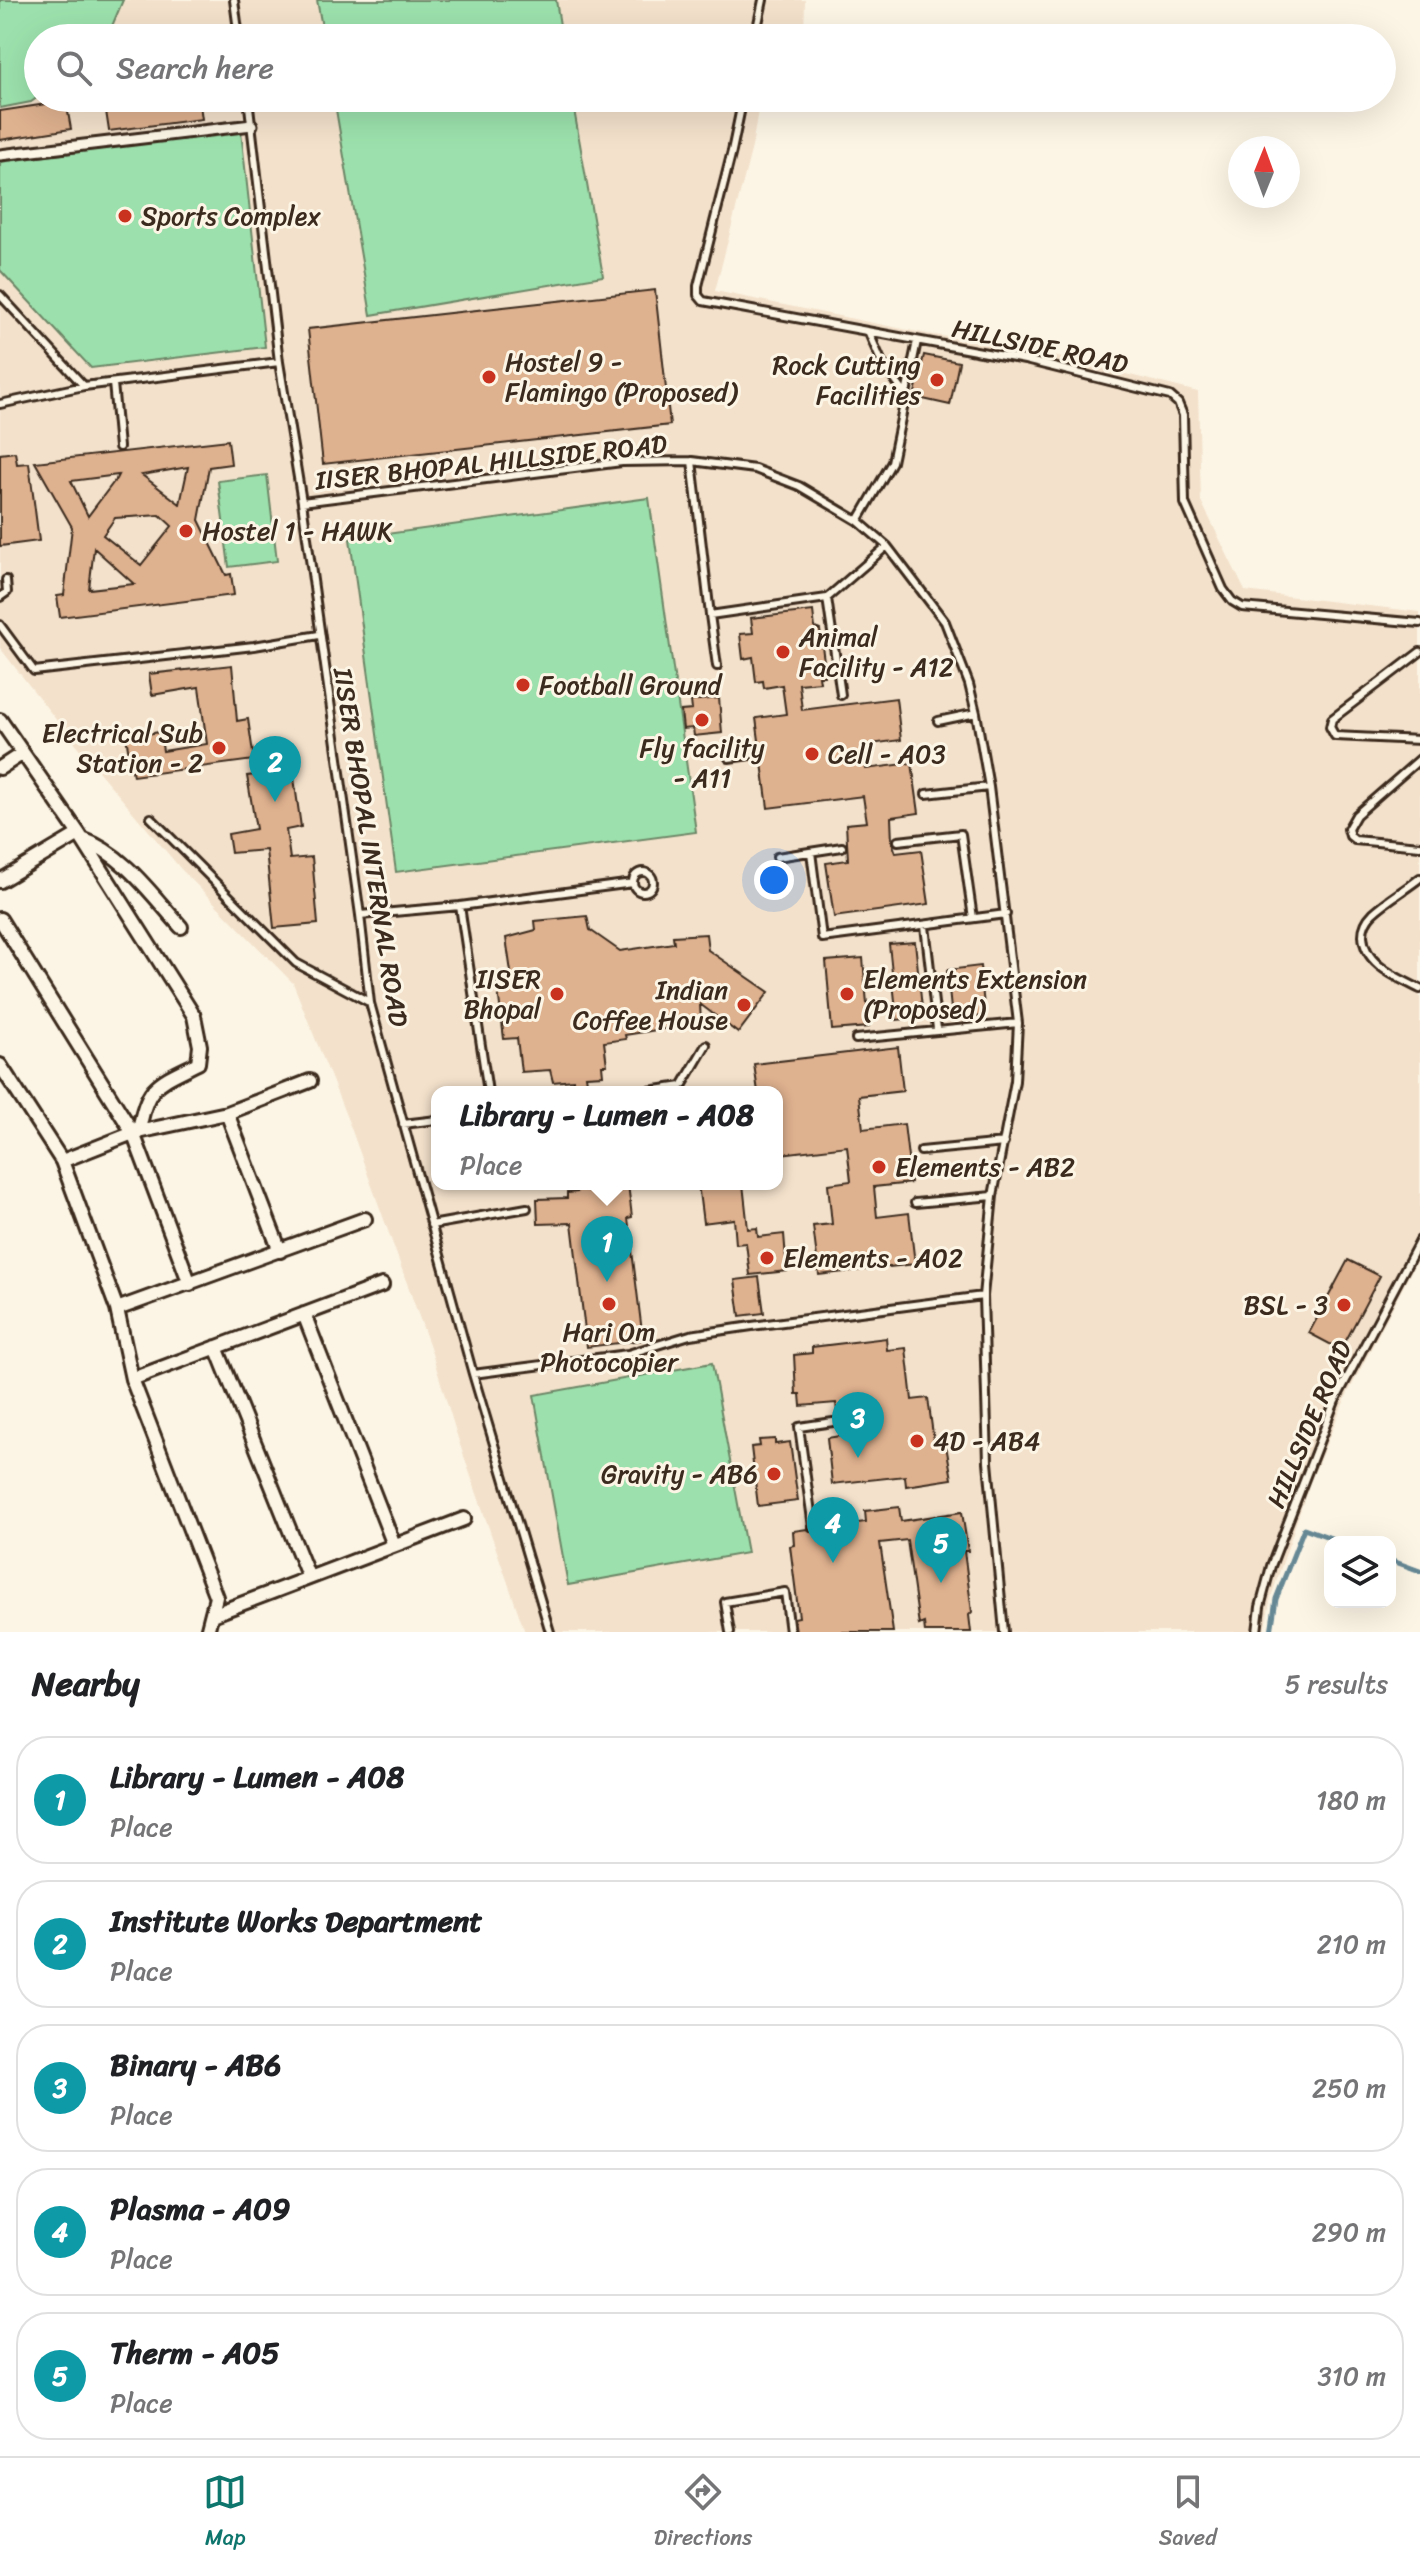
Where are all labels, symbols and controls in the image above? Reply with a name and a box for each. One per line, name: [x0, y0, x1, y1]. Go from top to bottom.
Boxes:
search box: [24, 24, 1396, 112]
text: Search here: [116, 41, 274, 95]
icon: search: [52, 46, 96, 90]
north arrow: [1228, 136, 1300, 208]
place label: Sports Complex: [141, 193, 321, 239]
marker: Sports Complex: [116, 207, 134, 225]
street label: HILLSIDE ROAD: [948, 305, 1133, 387]
place label: Hostel 9 - Flamingo (Proposed): [505, 339, 739, 415]
place label: Rock Cutting Facilities: [772, 342, 922, 418]
marker: Hostel 9 - Flamingo (Proposed): [480, 368, 498, 386]
marker: Rock Cutting Facilities: [928, 371, 946, 389]
street label: IISER BHOPAL HILLSIDE ROAD: [312, 421, 669, 503]
place label: Hostel 1 - HAWK: [202, 508, 393, 554]
marker: Hostel 1 - HAWK: [177, 522, 195, 540]
place label: Animal Facility - A12: [798, 614, 954, 690]
marker: Animal Facility - A12: [774, 643, 792, 661]
place label: Football Ground: [539, 662, 724, 708]
street label: IISER BHOPAL INTERNAL ROAD: [320, 663, 422, 1030]
marker: Football Ground: [514, 676, 532, 694]
place label: Electrical Sub Station - 2: [42, 710, 203, 786]
marker: Fly facility - A11: [693, 711, 711, 729]
place label: Fly facility - A11: [640, 725, 765, 801]
place label: Cell - A03: [828, 731, 946, 777]
pin: 2: [249, 736, 301, 802]
marker: Electrical Sub Station - 2: [210, 739, 228, 757]
marker: Cell - A03: [803, 745, 821, 763]
your location: [754, 860, 794, 900]
place label: IISER Bhopal: [464, 956, 542, 1032]
place label: Elements Extension (Proposed): [863, 956, 1087, 1032]
place label: Indian Coffee House: [573, 967, 728, 1043]
marker: IISER Bhopal: [548, 985, 566, 1003]
marker: Elements Extension (Proposed): [838, 985, 856, 1003]
marker: Indian Coffee House: [735, 996, 753, 1014]
popup: [431, 1086, 783, 1190]
text: Library - Lumen - A08: [460, 1088, 754, 1142]
text: Place: [460, 1142, 522, 1188]
place label: Elements - AB2: [895, 1144, 1075, 1190]
marker: Elements - AB2: [870, 1158, 888, 1176]
pin: 1: [581, 1216, 633, 1282]
place label: Elements - A02: [783, 1235, 963, 1281]
marker: Elements - A02: [758, 1249, 776, 1267]
place label: BSL - 3: [1243, 1282, 1328, 1328]
marker: Hari Om Photocopier: [600, 1295, 618, 1313]
marker: BSL - 3: [1335, 1296, 1353, 1314]
place label: Hari Om Photocopier: [540, 1309, 679, 1385]
street label: HILLSIDE ROAD: [1253, 1332, 1365, 1515]
pin: 3: [832, 1392, 884, 1458]
place label: 4D - AB4: [933, 1418, 1040, 1464]
marker: 4D - AB4: [908, 1432, 926, 1450]
place label: Gravity - AB6: [601, 1451, 758, 1497]
marker: Gravity - AB6: [765, 1465, 783, 1483]
pin: 4: [807, 1497, 859, 1563]
pin: 5: [915, 1517, 967, 1583]
map controls: [1324, 1536, 1396, 1608]
button: layers: [1324, 1536, 1396, 1608]
text: Nearby: [32, 1654, 140, 1714]
text: 5 results: [1285, 1661, 1388, 1707]
text: Library - Lumen - A08: [110, 1750, 404, 1804]
text: 1: [54, 1777, 66, 1823]
text: 180 m: [1316, 1777, 1386, 1823]
text: Place: [110, 1804, 173, 1850]
text: Institute Works Department: [110, 1894, 482, 1948]
text: 2: [52, 1921, 68, 1967]
text: 210 m: [1317, 1921, 1386, 1967]
text: Place: [110, 1948, 173, 1994]
text: Binary - AB6: [110, 2038, 281, 2092]
text: 3: [53, 2065, 67, 2111]
text: 250 m: [1312, 2065, 1386, 2111]
text: Place: [110, 2092, 173, 2138]
text: Plasma - A09: [110, 2182, 290, 2236]
text: 4: [52, 2209, 68, 2255]
text: 290 m: [1312, 2209, 1386, 2255]
text: Place: [110, 2236, 173, 2282]
text: Therm - A05: [110, 2326, 280, 2380]
text: 5: [52, 2353, 68, 2399]
text: 310 m: [1317, 2353, 1386, 2399]
text: Place: [110, 2380, 173, 2426]
tab: Map: [203, 2470, 247, 2557]
tab: Directions: [654, 2470, 752, 2557]
tab: Saved: [1159, 2470, 1217, 2557]

